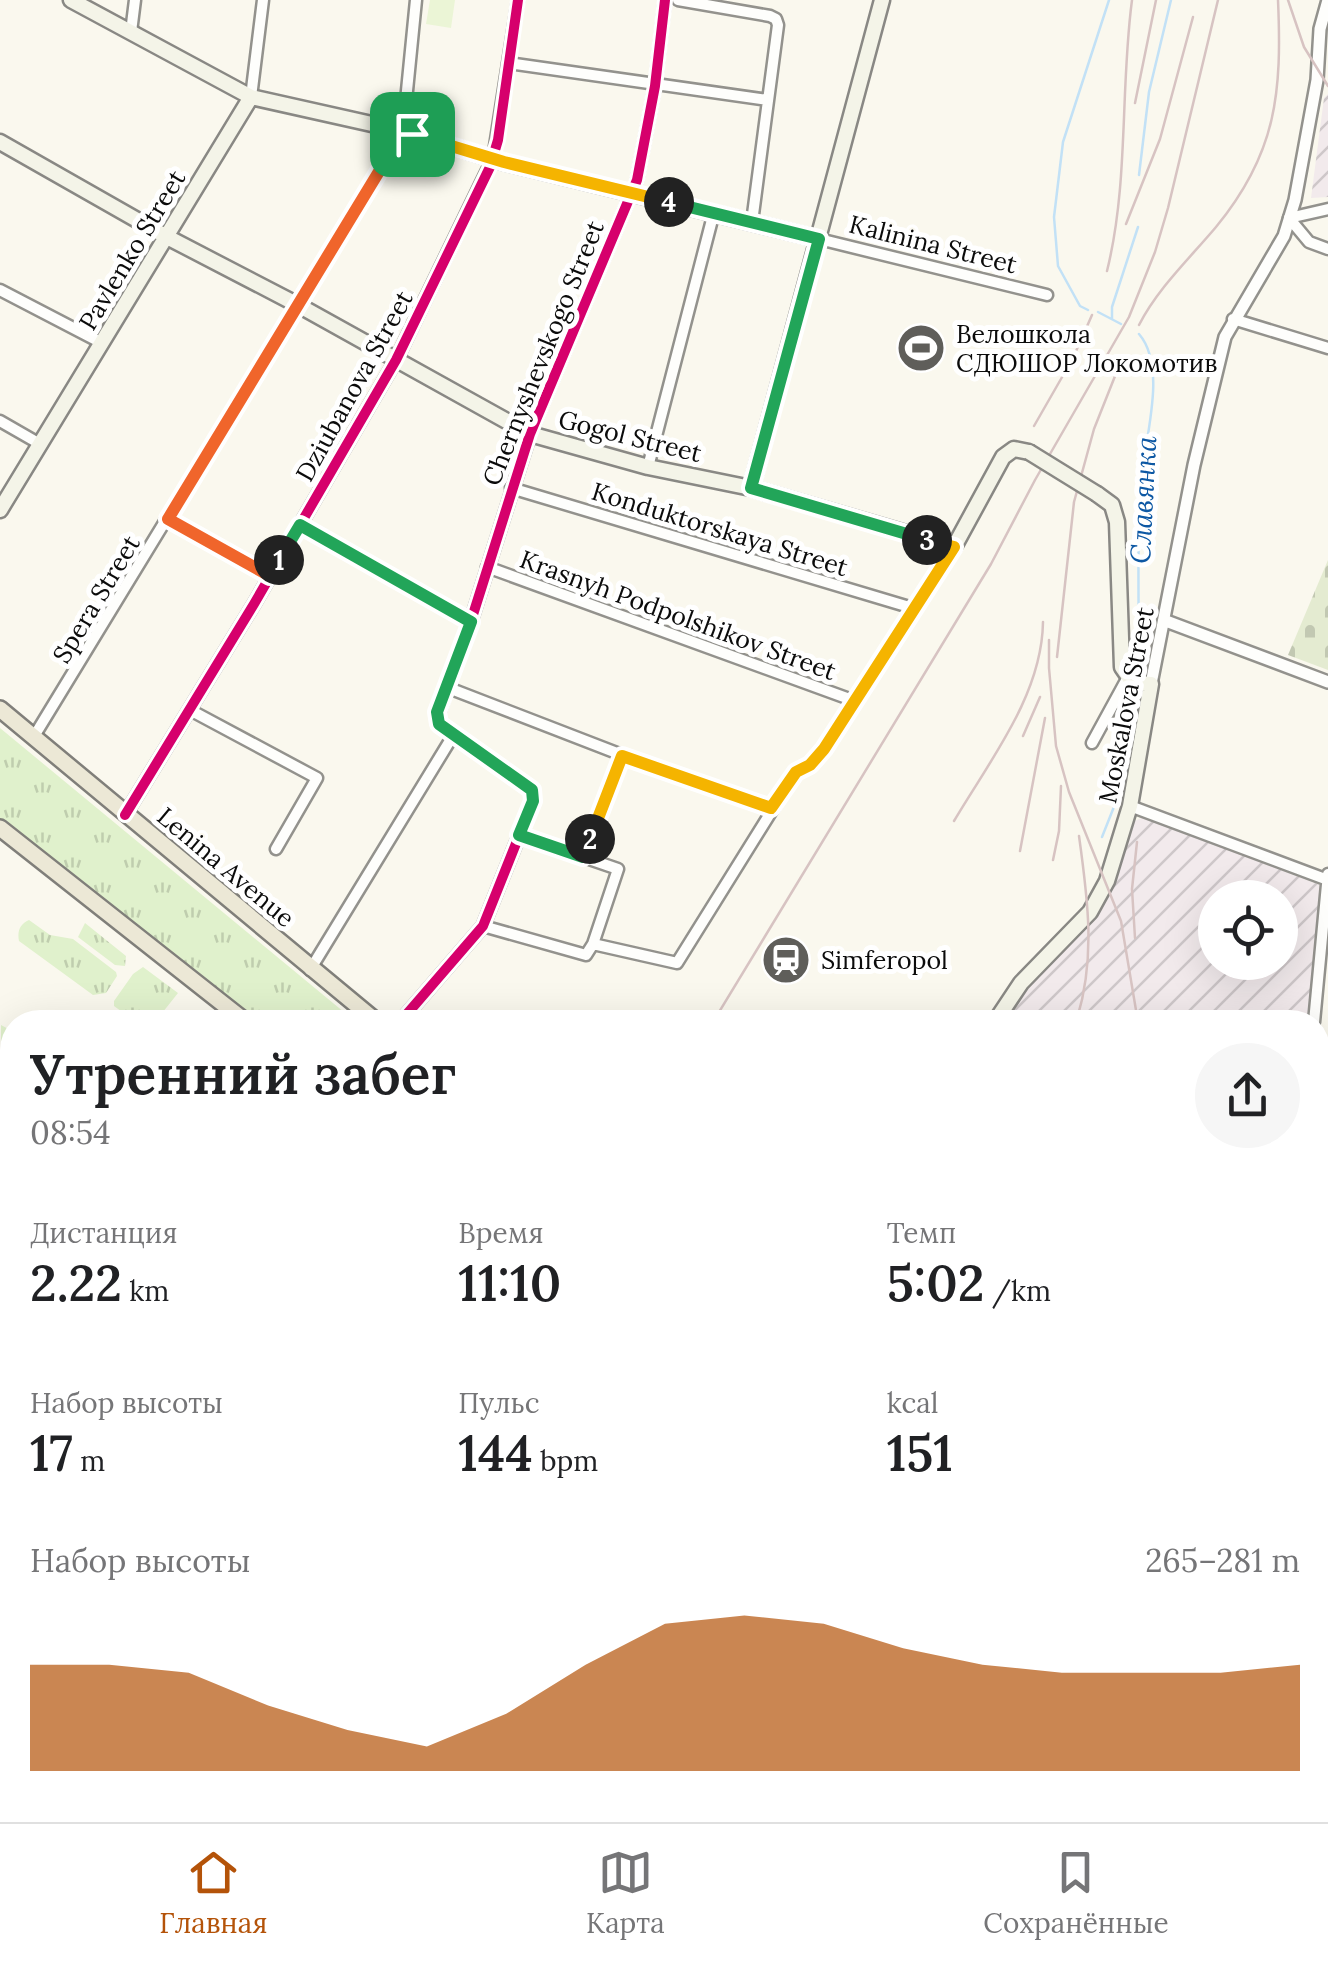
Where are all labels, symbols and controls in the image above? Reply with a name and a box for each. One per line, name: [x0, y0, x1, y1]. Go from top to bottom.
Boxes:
pin: [370, 92, 455, 177]
icon: arrive: [385, 107, 440, 162]
street label: Pavlenko Street: [72, 164, 193, 336]
pin: 4: [644, 177, 694, 227]
text: 4: [661, 184, 677, 220]
street label: Kalinina Street: [846, 208, 1020, 280]
street label: Chernyshevskogo Street: [475, 216, 611, 490]
street label: Dziubanova Street: [288, 285, 420, 487]
place label: Велошкола СДЮШОР Локомотив: [956, 318, 1217, 379]
sports icon: Велошкола СДЮШОР Локомотив: [895, 322, 947, 374]
street label: Gogol Street: [555, 403, 705, 469]
water label: Славянка: [1122, 435, 1164, 565]
street label: Konduktorskaya Street: [588, 475, 852, 583]
pin: 3: [902, 515, 952, 565]
text: 3: [919, 522, 935, 558]
street label: Spera Street: [45, 529, 147, 669]
pin: 1: [254, 535, 304, 585]
text: 1: [273, 542, 285, 578]
street label: Krasnyh Podpolshikov Street: [516, 543, 841, 687]
street label: Moskalova Street: [1091, 604, 1161, 806]
street label: Lenina Avenue: [151, 800, 301, 934]
pin: 2: [565, 814, 615, 864]
text: 2: [583, 821, 597, 857]
map controls: [1198, 880, 1298, 980]
button: locate: [1198, 880, 1298, 980]
station icon: Simferopol: [760, 934, 812, 986]
place label: Simferopol: [821, 944, 948, 976]
text: Утренний забег: [30, 1039, 457, 1109]
button: share: [1195, 1043, 1300, 1148]
text: 08:54: [30, 1112, 111, 1153]
text: Дистанция: [30, 1215, 177, 1251]
text: Время: [458, 1215, 544, 1251]
text: Темп: [887, 1215, 956, 1251]
text: 2.22: [30, 1251, 122, 1315]
text: 11:10: [458, 1251, 561, 1315]
text: 5:02: [887, 1251, 984, 1315]
text: km: [122, 1273, 169, 1309]
text: /km: [984, 1273, 1051, 1309]
text: Набор высоты: [30, 1385, 223, 1421]
text: Пульс: [458, 1385, 540, 1421]
text: kcal: [887, 1385, 938, 1421]
text: 17: [30, 1421, 73, 1485]
text: 144: [458, 1421, 533, 1485]
text: 151: [887, 1421, 953, 1485]
text: m: [73, 1443, 105, 1479]
text: bpm: [533, 1443, 598, 1479]
text: Набор высоты: [30, 1540, 250, 1581]
text: 265–281 m: [1145, 1540, 1300, 1581]
tab: Главная: [159, 1845, 267, 1941]
tab: Карта: [586, 1845, 665, 1941]
tab: Сохранённые: [983, 1845, 1169, 1941]

